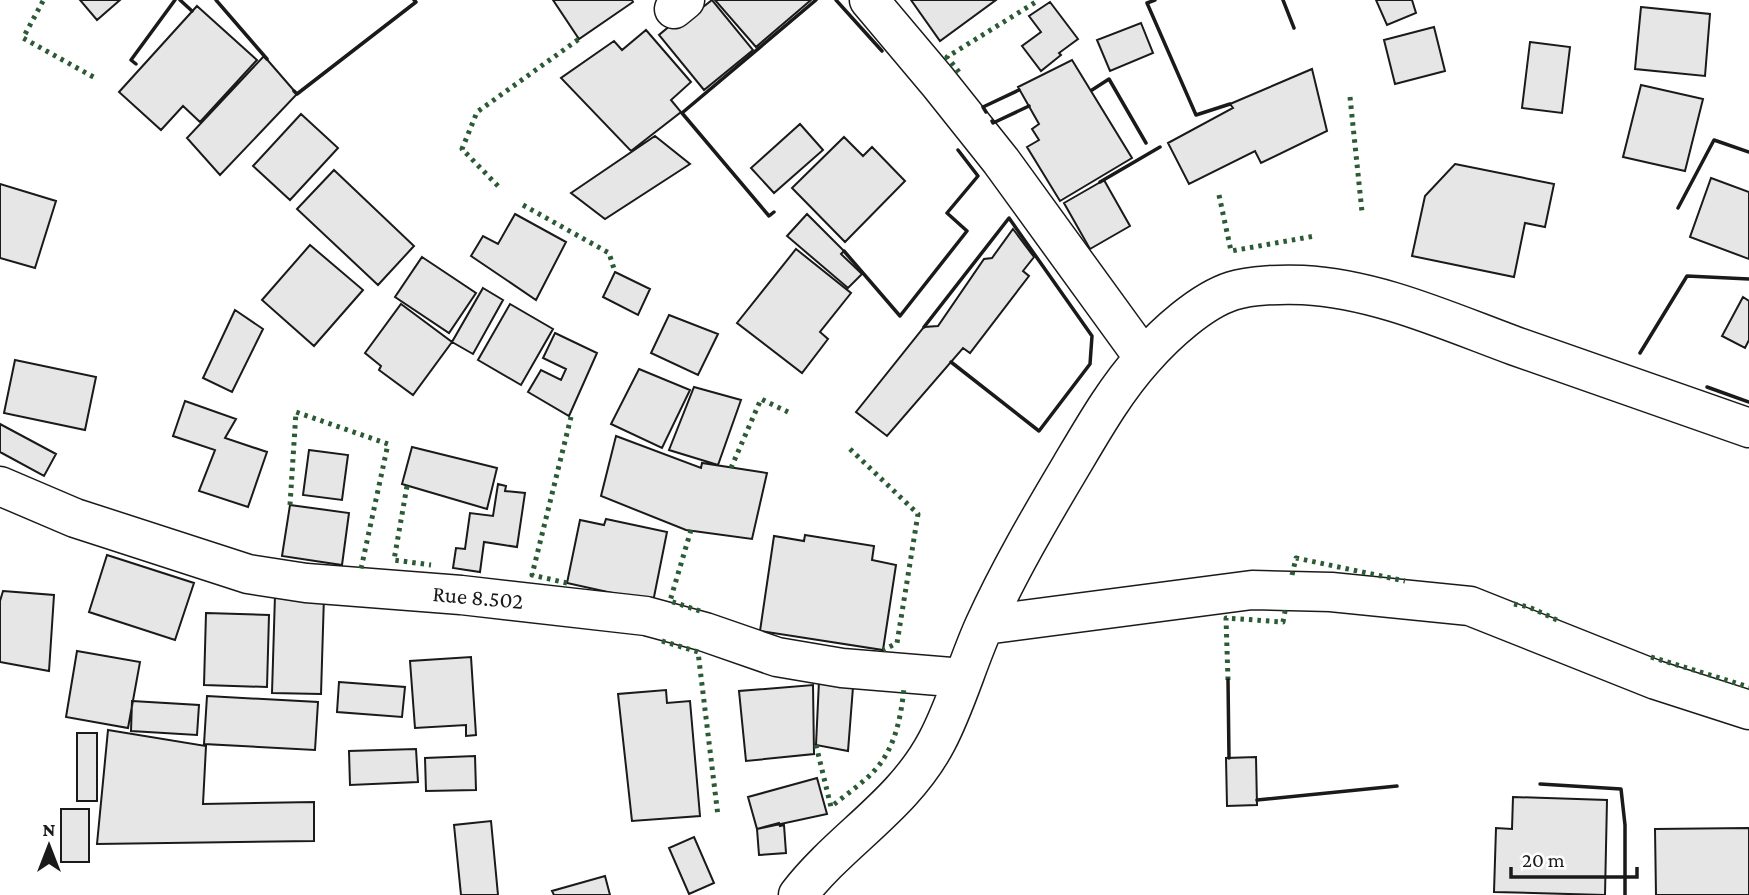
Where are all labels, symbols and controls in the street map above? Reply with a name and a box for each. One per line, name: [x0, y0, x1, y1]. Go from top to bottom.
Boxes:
street label: Rue 8.502: [431, 580, 525, 614]
north arrow: [14, 811, 84, 881]
text: N: [43, 819, 56, 840]
scale bar: [1511, 836, 1637, 880]
text: 20 m: [1522, 848, 1565, 872]

